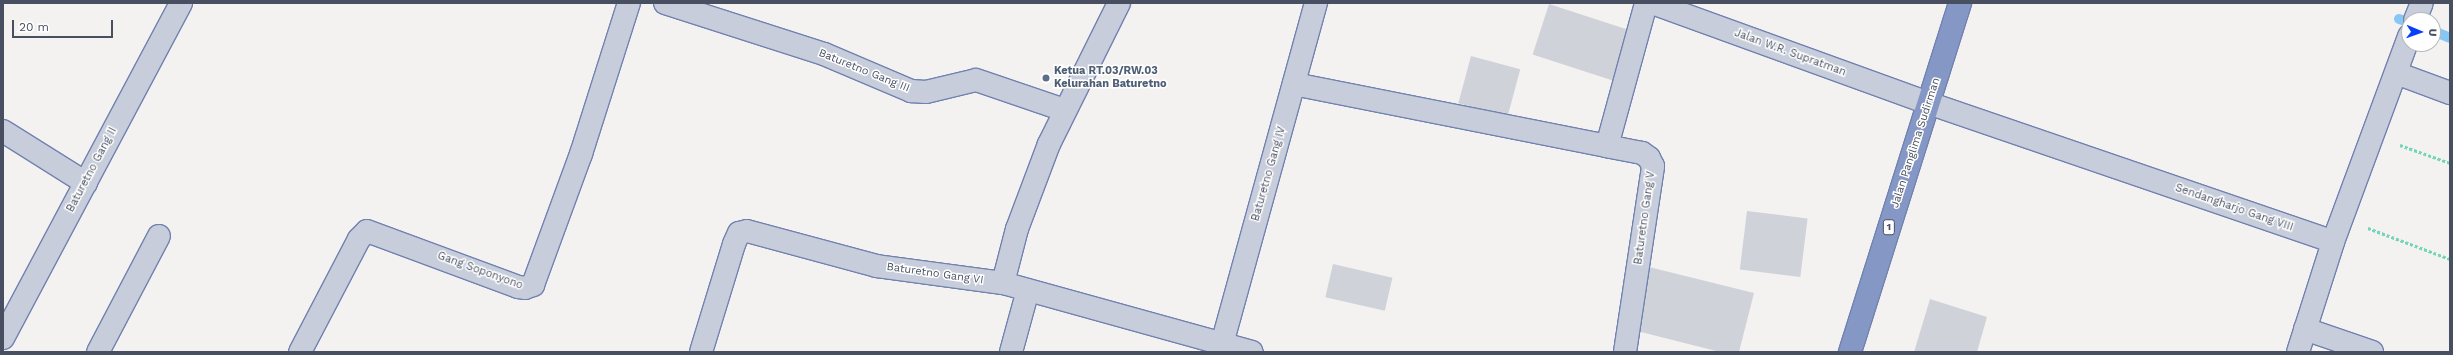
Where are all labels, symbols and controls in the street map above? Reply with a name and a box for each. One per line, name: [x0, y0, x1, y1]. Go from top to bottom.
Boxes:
scale bar: [14, 12, 115, 38]
north arrow: [2401, 12, 2441, 52]
text: 20 m: [19, 20, 49, 34]
street label: Jalan W.R. Supratman: [1732, 27, 1848, 79]
text: U: [2426, 28, 2439, 37]
street label: Baturetno Gang III: [816, 47, 912, 95]
place label: Ketua RT.03/RW.03 Kelurahan Baturetno: [1054, 65, 1167, 91]
marker: Ketua RT.03/RW.03 Kelurahan Baturetno: [1041, 73, 1051, 83]
street label: Jalan Panglima Sudirman: [1889, 76, 1943, 210]
street label: Baturetno Gang II: [64, 125, 120, 215]
street label: Baturetno Gang IV: [1249, 125, 1289, 223]
street label: Baturetno Gang V: [1632, 170, 1658, 266]
street label: Sendangharjo Gang VIII: [2173, 182, 2295, 234]
road number: 1: [1882, 219, 1896, 235]
street label: Gang Soponyono: [435, 249, 525, 293]
street label: Baturetno Gang VI: [886, 261, 984, 287]

